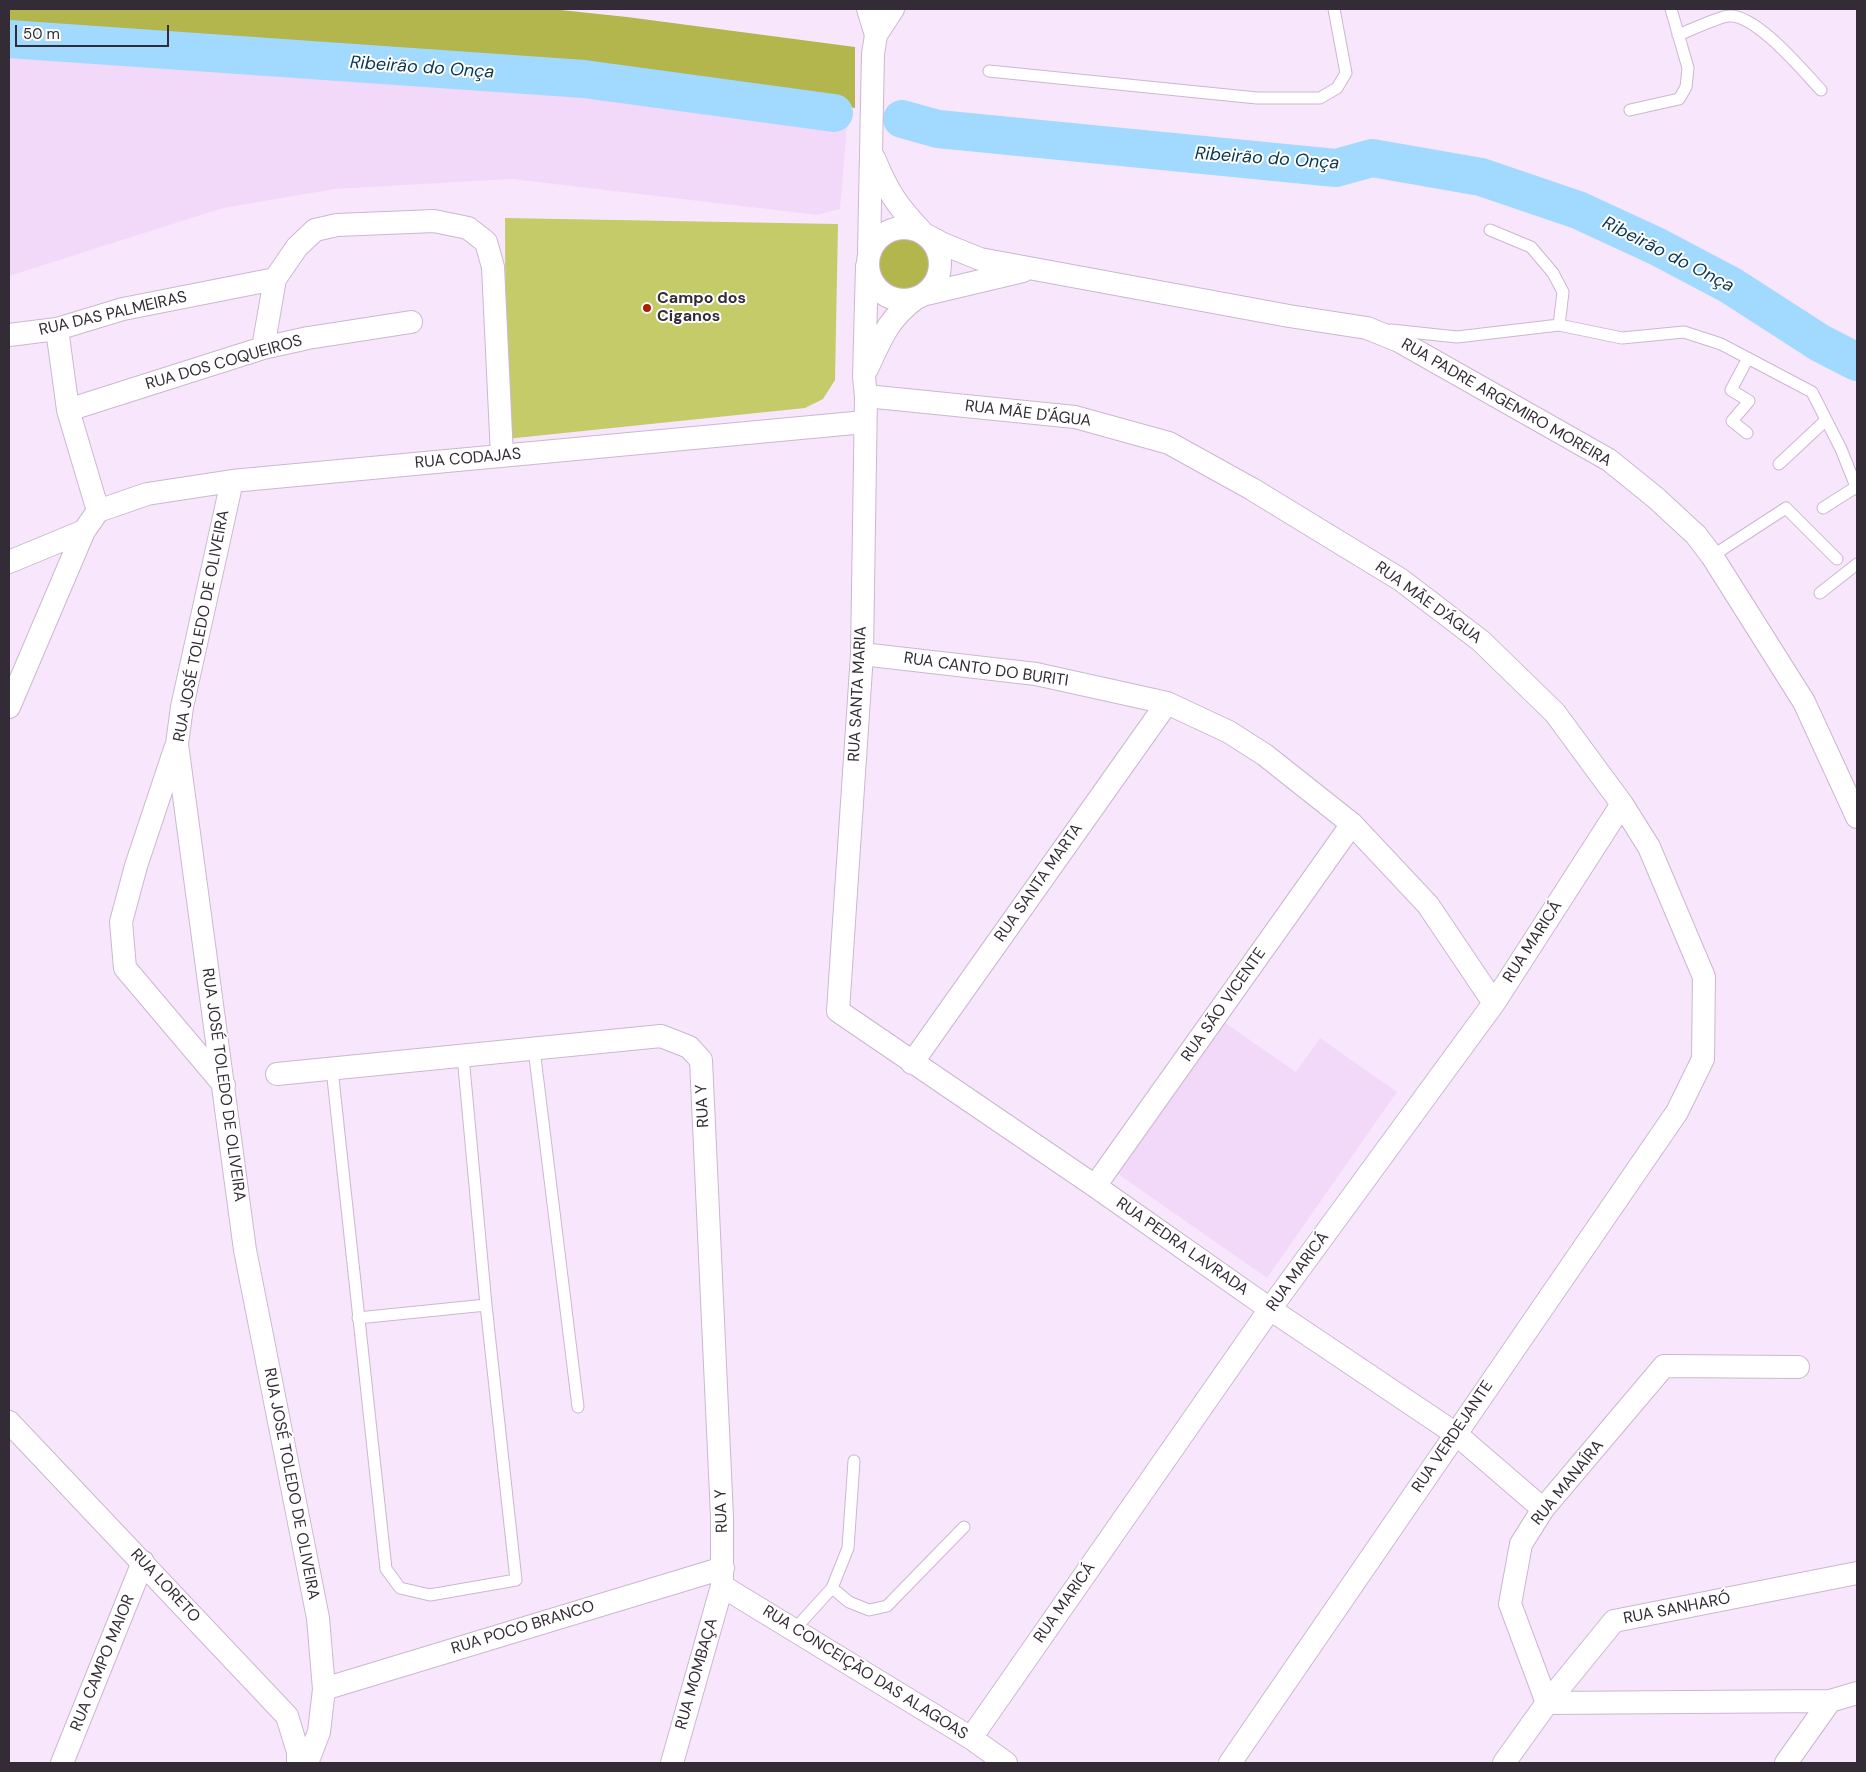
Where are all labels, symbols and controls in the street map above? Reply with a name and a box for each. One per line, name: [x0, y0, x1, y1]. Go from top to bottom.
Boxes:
scale bar: [18, 15, 171, 47]
text: 50 m: [23, 24, 60, 44]
water label: Ribeirão do Onça: [349, 52, 495, 84]
water label: Ribeirão do Onça: [1194, 143, 1340, 175]
water label: Ribeirão do Onça: [1599, 212, 1737, 298]
street label: RUA DAS PALMEIRAS: [37, 288, 189, 340]
place label: Campo dos Ciganos: [657, 289, 746, 327]
marker: Campo dos Ciganos: [641, 302, 653, 314]
street label: RUA DOS COQUEIROS: [143, 331, 305, 395]
street label: RUA PADRE ARGEMIRO MOREIRA: [1397, 335, 1615, 471]
street label: RUA MÃE D'ÁGUA: [964, 397, 1092, 431]
street label: RUA CODAJAS: [414, 445, 522, 473]
street label: RUA JOSÉ TOLEDO DE OLIVEIRA: [170, 508, 234, 744]
street label: RUA MÃE D'ÁGUA: [1371, 558, 1485, 648]
street label: RUA SANTA MARIA: [845, 626, 871, 762]
street label: RUA CANTO DO BURITI: [902, 649, 1070, 691]
street label: RUA SANTA MARTA: [991, 820, 1087, 946]
street label: RUA MARICÁ: [1499, 898, 1567, 986]
street label: RUA SÃO VICENTE: [1178, 944, 1270, 1066]
street label: RUA JOSÉ TOLEDO DE OLIVEIRA: [197, 967, 249, 1203]
street label: RUA Y: [692, 1084, 714, 1128]
street label: RUA PEDRA LAVRADA: [1112, 1194, 1252, 1300]
street label: RUA MARICÁ: [1263, 1229, 1333, 1315]
street label: RUA JOSÉ TOLEDO DE OLIVEIRA: [259, 1366, 323, 1602]
street label: RUA VERDEJANTE: [1408, 1377, 1498, 1497]
street label: RUA MANAÍRA: [1528, 1437, 1608, 1529]
street label: RUA Y: [712, 1489, 732, 1533]
street label: RUA LORETO: [126, 1545, 204, 1627]
street label: RUA MARICÁ: [1030, 1559, 1100, 1647]
street label: RUA SANHARÓ: [1622, 1589, 1732, 1629]
street label: RUA CAMPO MAIOR: [67, 1592, 139, 1734]
street label: RUA POCO BRANCO: [449, 1597, 597, 1659]
street label: RUA CONCEIÇÃO DAS ALAGOAS: [759, 1602, 971, 1744]
street label: RUA MOMBAÇA: [672, 1616, 722, 1732]

